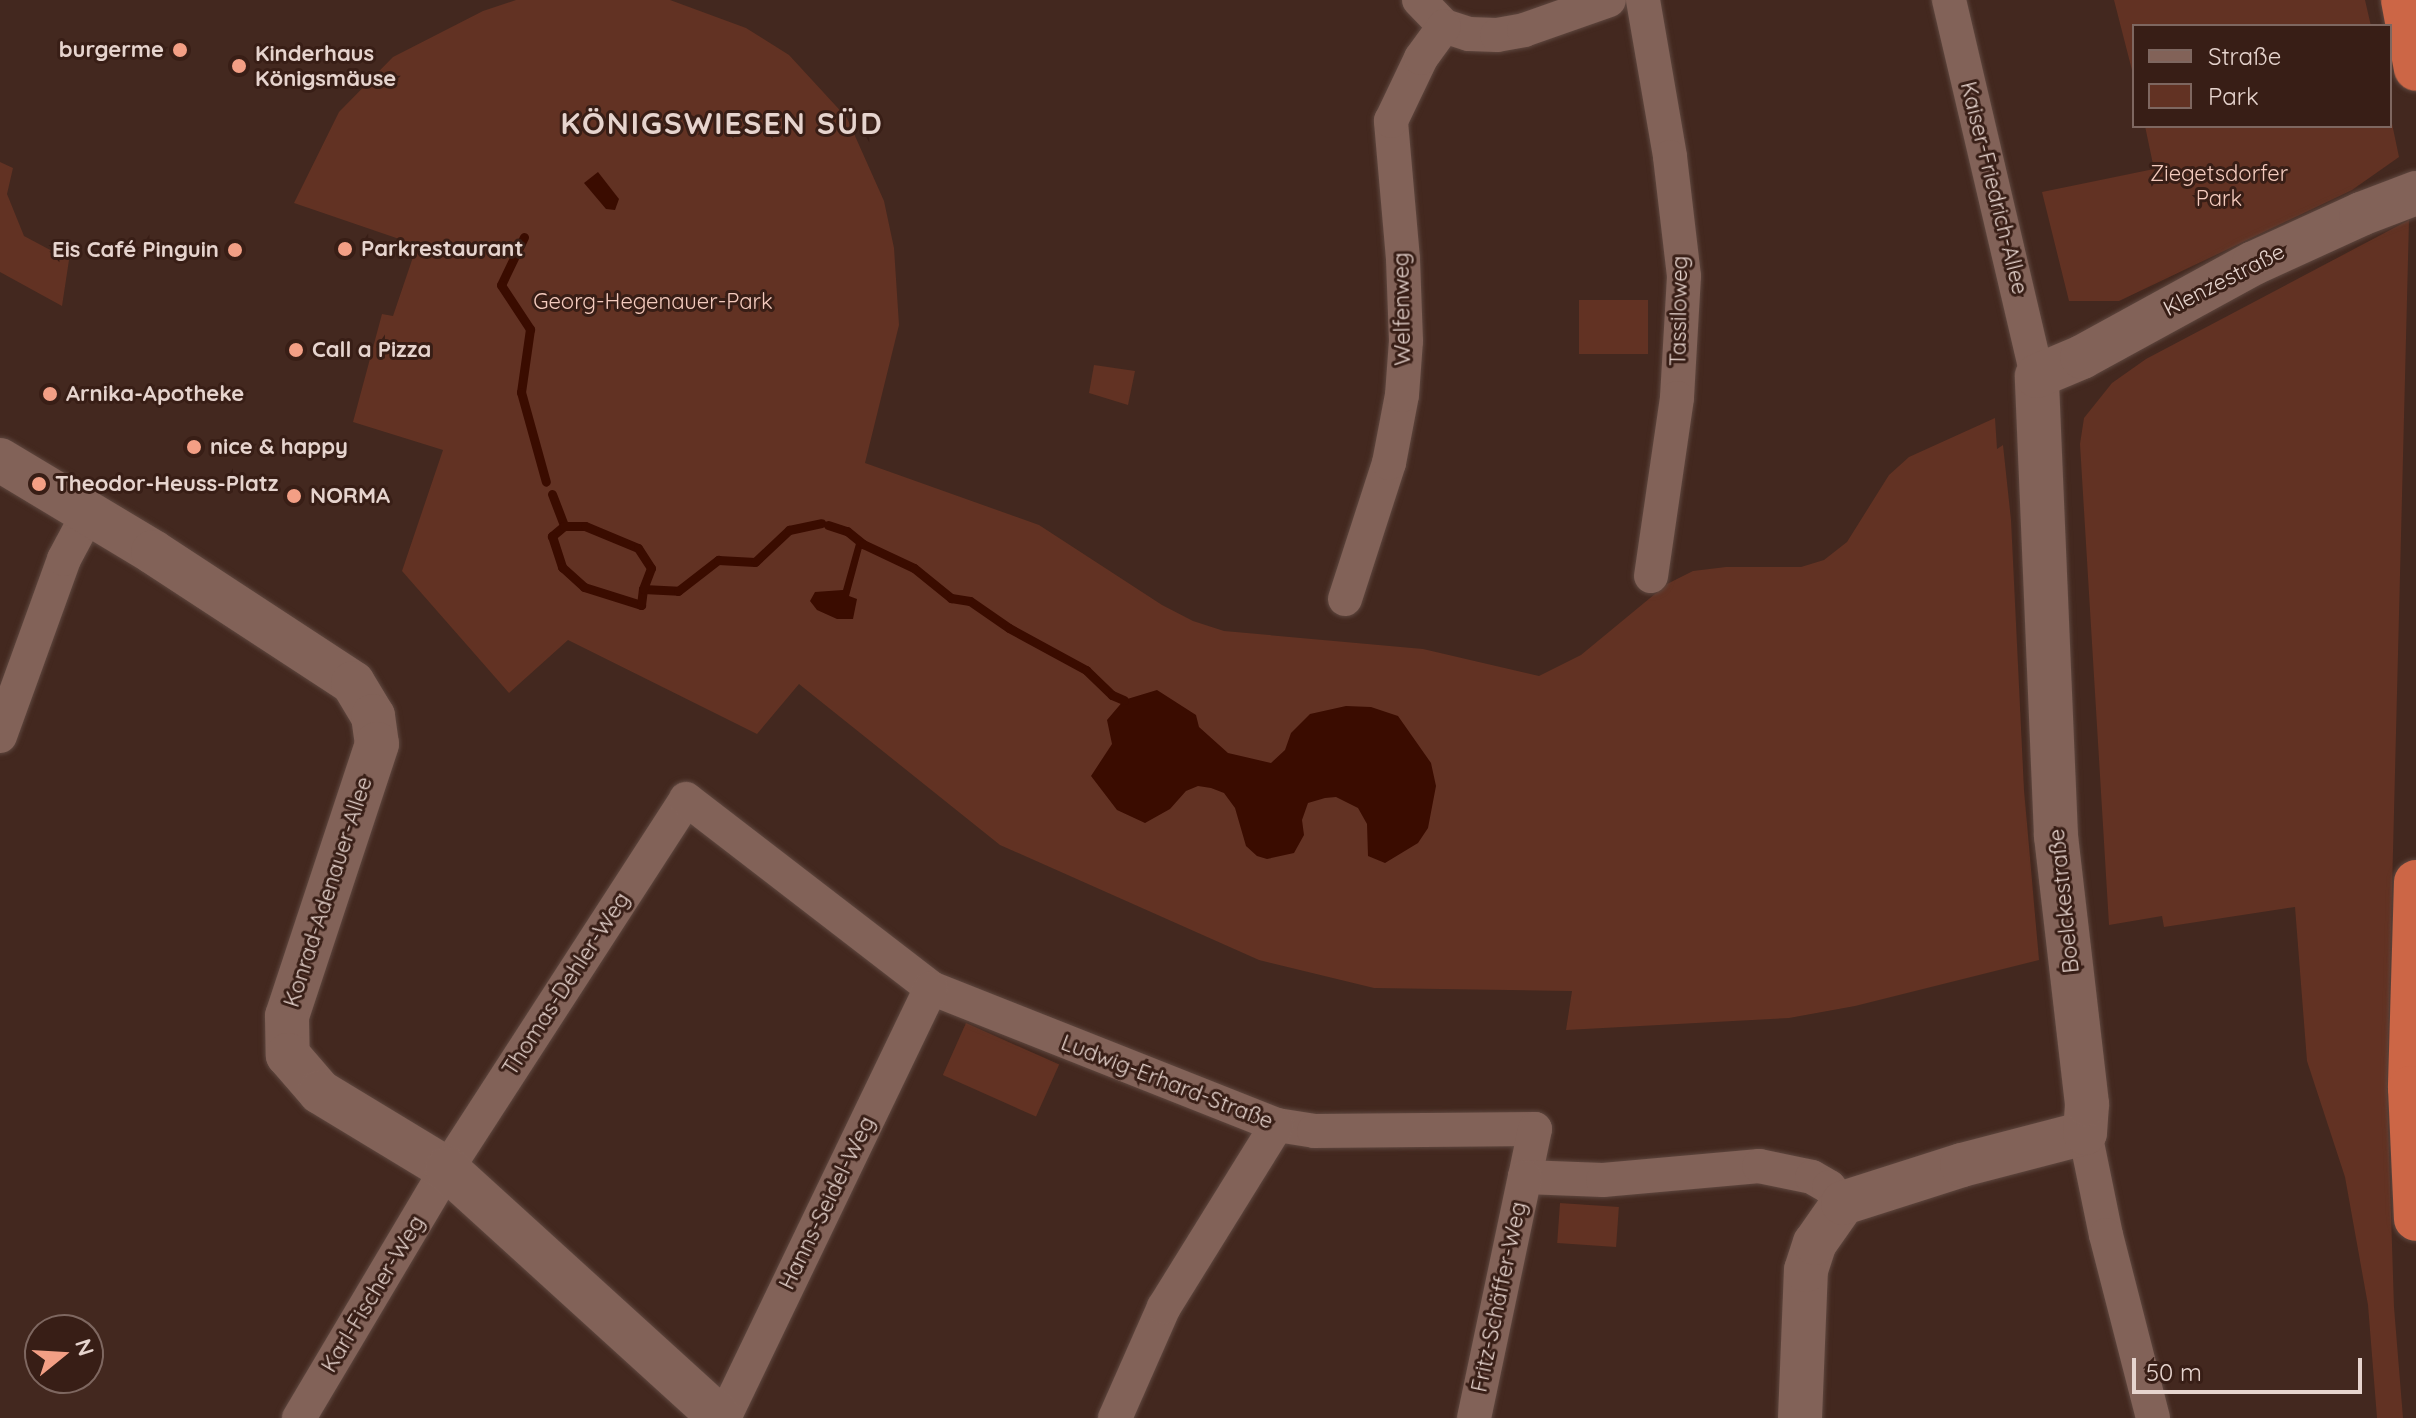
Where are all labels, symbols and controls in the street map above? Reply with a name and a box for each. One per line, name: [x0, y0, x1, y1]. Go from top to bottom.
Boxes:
legend: [2132, 24, 2392, 128]
place label: burgerme: [59, 37, 164, 63]
place label: Kinderhaus Königsmäuse: [255, 40, 396, 92]
marker: burgerme: [171, 41, 189, 59]
text: Straße: [2208, 41, 2281, 71]
marker: Kinderhaus Königsmäuse: [230, 57, 248, 75]
street label: Kaiser-Friedrich-Allee: [1955, 79, 2033, 297]
text: Park: [2208, 81, 2259, 111]
district label: KÖNIGSWIESEN SÜD: [560, 105, 884, 141]
park label: Ziegetsdorfer Park: [2150, 160, 2288, 212]
place label: Parkrestaurant: [361, 236, 523, 262]
place label: Eis Café Pinguin: [52, 237, 219, 263]
street label: Klenzestraße: [2159, 238, 2289, 322]
marker: Parkrestaurant: [336, 240, 354, 258]
marker: Eis Café Pinguin: [226, 241, 244, 259]
street label: Welfenweg: [1388, 252, 1416, 366]
street label: Tassiloweg: [1665, 256, 1693, 366]
park label: Georg-Hegenauer-Park: [533, 289, 773, 315]
place label: Call a Pizza: [312, 337, 431, 363]
marker: Call a Pizza: [287, 341, 305, 359]
place label: Arnika-Apotheke: [66, 381, 244, 407]
marker: Arnika-Apotheke: [41, 385, 59, 403]
place label: nice & happy: [210, 434, 348, 460]
marker: nice & happy: [185, 438, 203, 456]
place label: Theodor-Heuss-Platz: [55, 471, 278, 497]
marker: Theodor-Heuss-Platz: [30, 475, 48, 493]
place label: NORMA: [310, 483, 390, 509]
marker: NORMA: [285, 487, 303, 505]
street label: Konrad-Adenauer-Allee: [278, 773, 378, 1011]
street label: Boelckestraße: [2043, 827, 2085, 975]
street label: Thomas-Dehler-Weg: [497, 887, 635, 1081]
street label: Ludwig-Erhard-Straße: [1057, 1029, 1277, 1135]
street label: Hanns-Seidel-Weg: [774, 1112, 880, 1294]
street label: Fritz-Schäffer-Weg: [1466, 1199, 1532, 1395]
street label: Karl-Fischer-Weg: [316, 1211, 430, 1377]
north arrow: [24, 1314, 104, 1394]
text: N: [69, 1335, 101, 1359]
scale bar: [2136, 1342, 2366, 1392]
text: 50 m: [2146, 1357, 2202, 1387]

